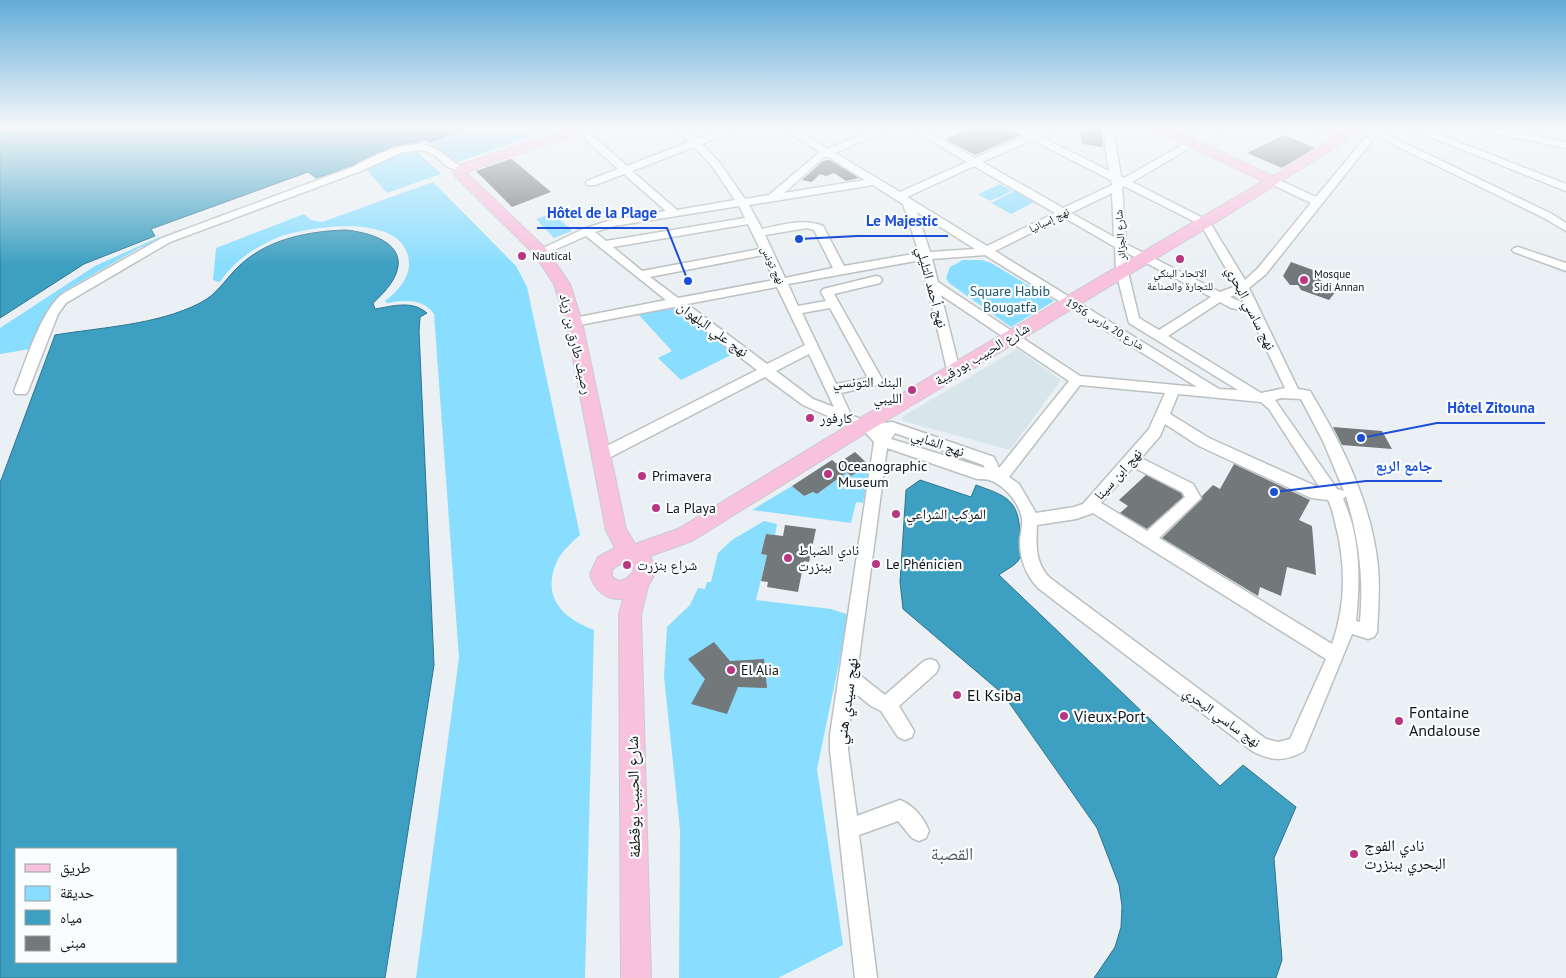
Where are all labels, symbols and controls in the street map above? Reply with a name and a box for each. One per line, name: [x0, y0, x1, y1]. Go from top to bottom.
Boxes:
callout: Hôtel de la Plage: [537, 198, 667, 228]
text: Hôtel de la Plage: [547, 203, 657, 222]
street label: نهج إسبانيا: [1027, 204, 1072, 236]
callout: Le Majestic: [857, 206, 948, 236]
street label: شارع الجزائر: [1111, 209, 1129, 262]
text: Le Majestic: [866, 211, 938, 230]
street label: نهج تونس: [758, 244, 788, 286]
street label: نهج أحمد التليلي: [910, 244, 952, 330]
place label: Nautical: [532, 249, 572, 263]
marker: Nautical: [516, 250, 528, 262]
marker: الاتحاد البنكي للتجارة والصناعة: [1174, 253, 1186, 265]
street label: نهج ساسي البحري: [1220, 263, 1280, 354]
place label: الاتحاد البنكي للتجارة والصناعة: [1147, 266, 1213, 293]
place label: Mosque Sidi Annan: [1314, 267, 1364, 294]
marker: Mosque Sidi Annan: [1298, 274, 1310, 286]
park label: Square Habib Bougatfa: [970, 282, 1050, 316]
street label: رصيف طارق بن زياد: [556, 292, 596, 396]
street label: شارع 20 مارس 1956: [1063, 295, 1147, 353]
street label: نهج علي البلهوان: [672, 297, 752, 363]
street label: شارع الحبيب بورقيبة: [931, 319, 1033, 390]
place label: البنك التونسي الليبي: [833, 373, 902, 410]
marker: البنك التونسي الليبي: [906, 384, 918, 396]
callout: Hôtel Zitouna: [1437, 393, 1545, 423]
text: Hôtel Zitouna: [1447, 398, 1535, 417]
place label: كارفور: [819, 409, 853, 427]
marker: كارفور: [804, 412, 816, 424]
street label: نهج الشابي: [908, 426, 967, 463]
street label: نهج ابن سينا: [1090, 444, 1147, 504]
callout: جامع الربع: [1366, 451, 1442, 481]
text: جامع الربع: [1376, 456, 1433, 476]
place label: Oceanographic Museum: [838, 457, 927, 491]
place label: Primavera: [652, 467, 712, 485]
marker: Oceanographic Museum: [822, 468, 834, 480]
marker: Primavera: [636, 470, 648, 482]
place label: La Playa: [666, 499, 716, 517]
marker: La Playa: [650, 502, 662, 514]
place label: المركب الشراعي: [906, 505, 986, 526]
marker: المركب الشراعي: [890, 508, 902, 520]
place label: نادي الضباط ببنزرت: [798, 541, 859, 575]
marker: نادي الضباط ببنزرت: [782, 552, 794, 564]
place label: Le Phénicien: [886, 555, 962, 573]
place label: شراع بنزرت: [637, 556, 697, 575]
marker: Le Phénicien: [870, 558, 882, 570]
marker: شراع بنزرت: [621, 559, 633, 571]
street label: نهج سيدي هني: [830, 656, 865, 746]
place label: El Alia: [741, 661, 779, 679]
marker: El Alia: [725, 664, 737, 676]
street label: نهج ساسي البحري: [1178, 683, 1264, 753]
place label: El Ksiba: [967, 685, 1021, 705]
marker: El Ksiba: [951, 689, 963, 701]
place label: Fontaine Andalouse: [1409, 702, 1480, 740]
place label: Vieux-Port: [1073, 706, 1146, 726]
marker: Vieux-Port: [1058, 710, 1070, 722]
marker: Fontaine Andalouse: [1393, 715, 1405, 727]
street label: شارع الحبيب بوقطفة: [622, 736, 645, 858]
place label: نادي الفوج البحري ببنزرت: [1364, 835, 1446, 876]
district label: القصبة: [931, 842, 973, 865]
legend: [15, 848, 178, 963]
marker: نادي الفوج البحري ببنزرت: [1348, 848, 1360, 860]
text: طريق: [60, 858, 91, 878]
text: حديقة: [60, 883, 95, 902]
text: مياه: [60, 908, 82, 927]
text: مبنى: [60, 933, 86, 953]

